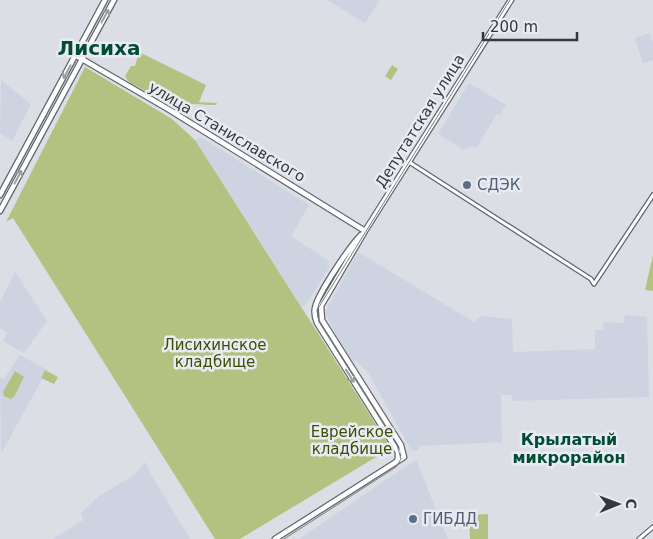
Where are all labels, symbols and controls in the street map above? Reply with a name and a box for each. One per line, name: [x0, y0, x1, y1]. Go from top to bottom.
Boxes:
one-way arrow: [101, 10, 111, 24]
scale bar: [483, 10, 577, 42]
text: 200 m: [490, 18, 538, 36]
district label: Лисиха: [58, 36, 140, 60]
street label: Депутатская улица: [372, 51, 468, 191]
one-way arrow: [61, 64, 71, 79]
street label: улица Станиславского: [145, 78, 309, 186]
one-way arrow: [13, 170, 23, 185]
place label: СДЭК: [477, 176, 521, 194]
marker: СДЭК: [461, 179, 473, 191]
park label: Лисихинское кладбище: [163, 336, 267, 371]
one-way arrow: [345, 369, 355, 383]
park label: Еврейское кладбище: [311, 423, 393, 458]
district label: Крылатый микрорайон: [512, 430, 626, 467]
north arrow: [593, 479, 643, 529]
text: С: [623, 498, 639, 509]
place label: ГИБДД: [423, 510, 477, 528]
marker: ГИБДД: [407, 513, 419, 525]

